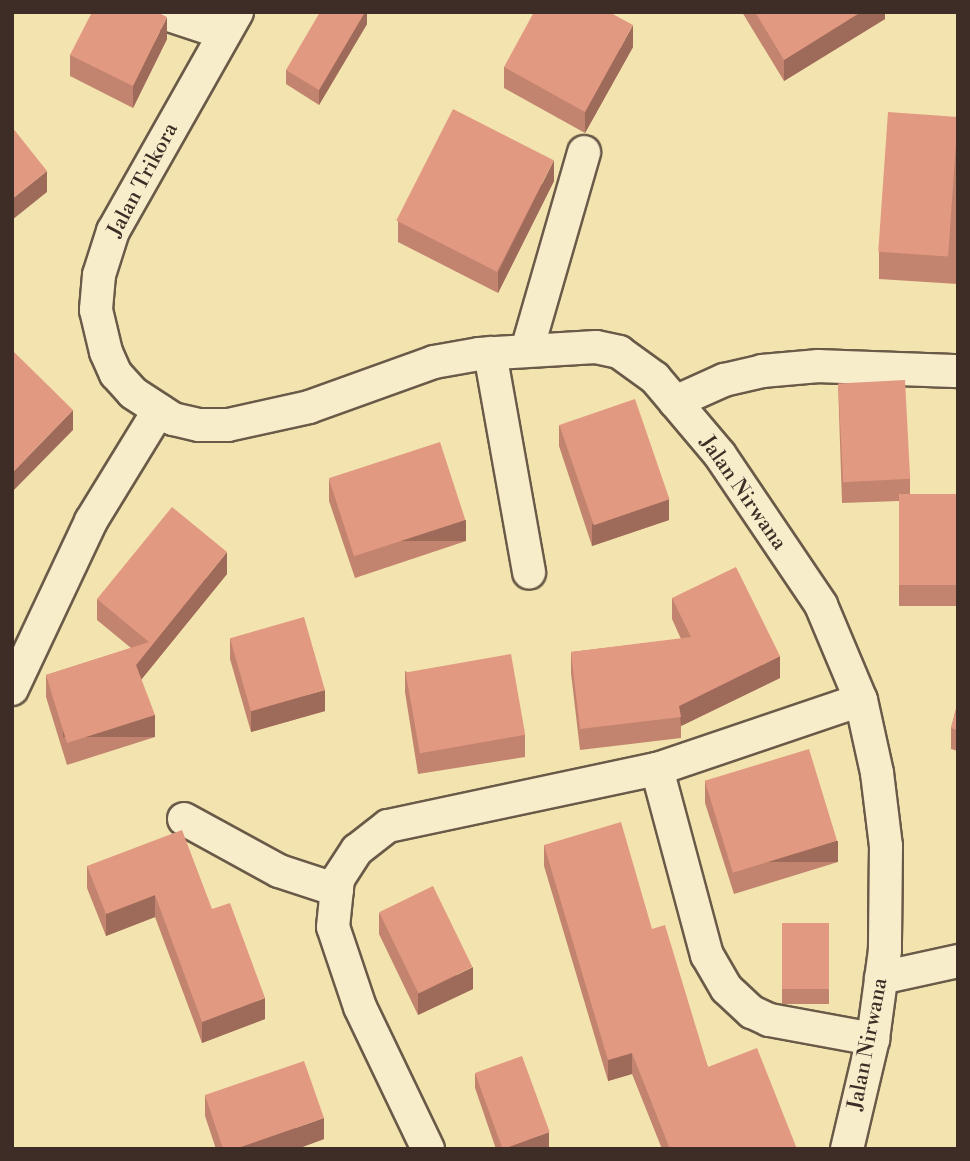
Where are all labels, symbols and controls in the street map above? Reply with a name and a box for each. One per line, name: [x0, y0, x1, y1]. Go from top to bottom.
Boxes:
street label: Jalan Trikora: [102, 119, 184, 241]
street label: Jalan Nirwana: [694, 431, 792, 555]
street label: Jalan Nirwana: [843, 976, 893, 1112]

